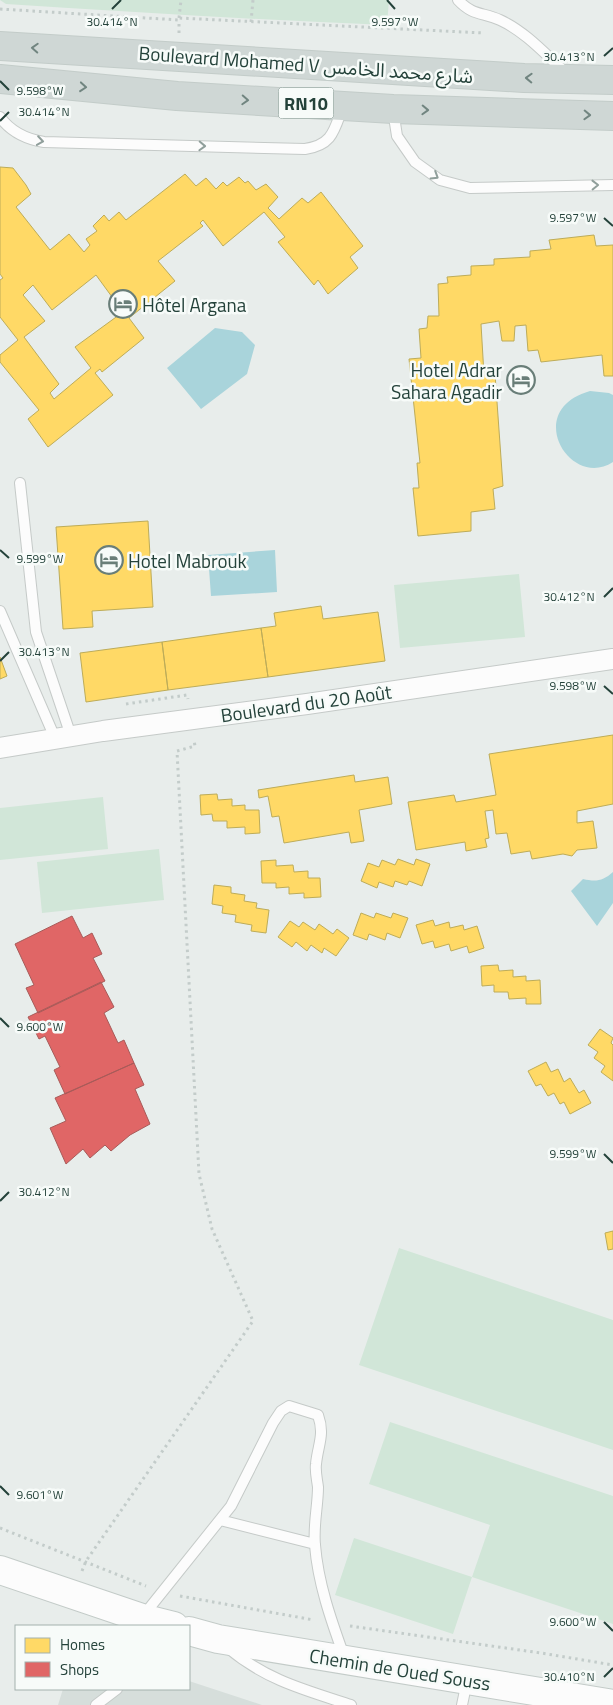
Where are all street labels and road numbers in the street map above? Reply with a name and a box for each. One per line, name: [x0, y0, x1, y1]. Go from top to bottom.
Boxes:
street label: Boulevard Mohamed V شارع محمد الخامس: [138, 38, 474, 90]
road number: RN10: [278, 88, 334, 119]
street label: Boulevard du 20 Août: [219, 677, 394, 729]
street label: Chemin de Oued Souss: [307, 1640, 493, 1698]

